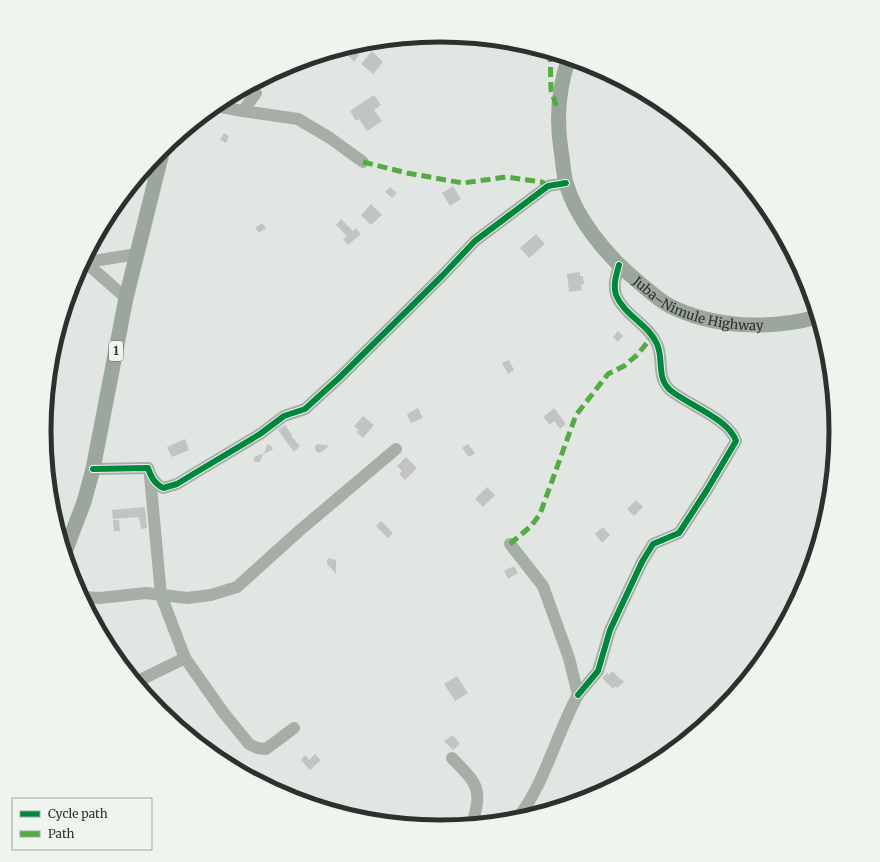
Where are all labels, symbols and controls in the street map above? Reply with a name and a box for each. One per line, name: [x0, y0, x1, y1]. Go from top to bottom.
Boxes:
street label: Juba–Nimule Highway: [629, 272, 764, 334]
road number: 1: [109, 341, 123, 361]
legend: [12, 798, 152, 850]
text: Cycle path: [48, 806, 108, 821]
text: Path: [48, 826, 74, 841]

